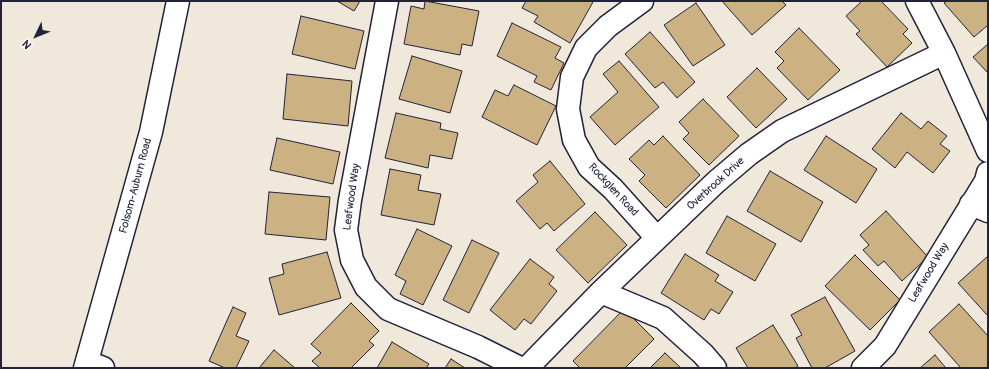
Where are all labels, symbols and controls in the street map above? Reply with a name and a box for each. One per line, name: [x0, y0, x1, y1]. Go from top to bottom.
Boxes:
north arrow: [16, 16, 56, 56]
text: N: [20, 37, 34, 52]
street label: Folsom-Auburn Road: [117, 137, 155, 235]
street label: Overbrook Drive: [685, 155, 747, 213]
street label: Rockglen Road: [585, 161, 641, 219]
street label: Leafwood Way: [341, 163, 363, 231]
street label: Leafwood Way: [906, 241, 952, 305]

